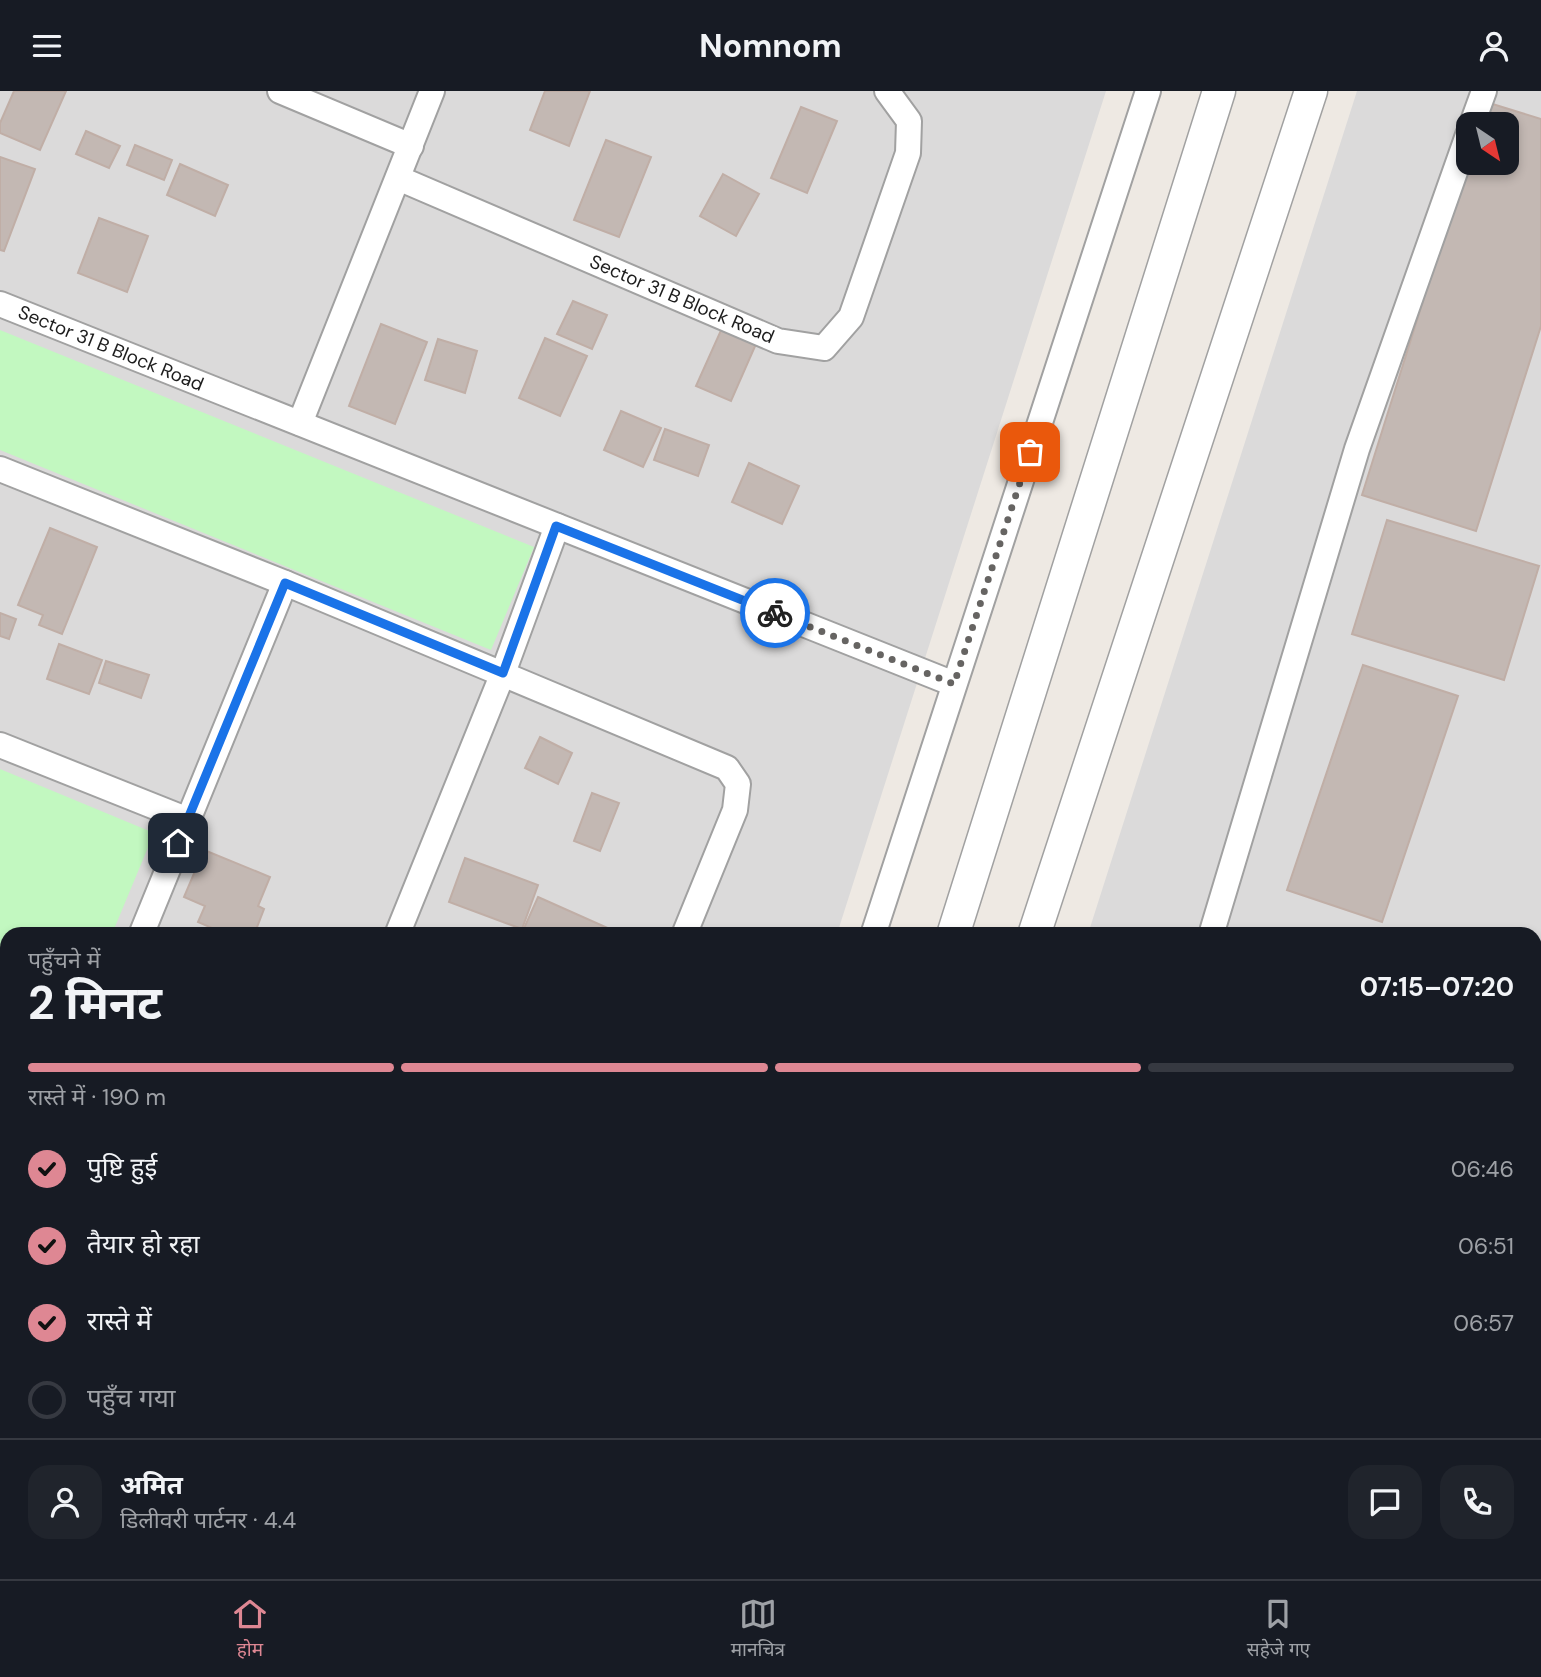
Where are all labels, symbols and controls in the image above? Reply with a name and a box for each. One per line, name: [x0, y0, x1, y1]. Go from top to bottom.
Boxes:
text: Nomnom: [699, 25, 842, 67]
icon: menu: [28, 27, 66, 65]
icon: person: [1475, 27, 1513, 65]
north arrow: [1456, 112, 1519, 175]
map controls: [1456, 112, 1519, 175]
street label: Sector 31 B Block Road: [586, 249, 778, 349]
street label: Sector 31 B Block Road: [15, 299, 207, 397]
pin: [1000, 422, 1060, 482]
icon: bag: [1011, 433, 1049, 471]
courier: [740, 578, 810, 648]
icon: bike: [756, 594, 794, 632]
pin: [148, 813, 208, 873]
icon: home: [159, 824, 197, 862]
text: पहुँचने में: [28, 945, 101, 975]
text: 07:15–07:20: [1360, 970, 1514, 1004]
text: 2 मिनट: [28, 973, 162, 1033]
text: रास्ते में · 190 m: [28, 1082, 166, 1112]
icon: check: [28, 1150, 66, 1188]
text: पुष्टि हुई: [87, 1150, 157, 1184]
text: 06:46: [1451, 1154, 1514, 1184]
icon: check: [28, 1227, 66, 1265]
text: तैयार हो रहा: [87, 1227, 200, 1261]
text: 06:51: [1458, 1231, 1514, 1261]
icon: check: [28, 1304, 66, 1342]
text: रास्ते में: [87, 1304, 152, 1338]
text: 06:57: [1453, 1308, 1514, 1338]
text: पहुँच गया: [87, 1381, 175, 1415]
button: person: [28, 1465, 102, 1539]
button: chat: [1348, 1465, 1422, 1539]
button: phone: [1440, 1465, 1514, 1539]
text: अमित: [120, 1468, 183, 1502]
text: डिलीवरी पार्टनर · 4.4: [120, 1505, 296, 1535]
tab: होम: [231, 1595, 269, 1664]
tab: मानचित्र: [731, 1595, 785, 1664]
tab: सहेजे गए: [1247, 1595, 1310, 1664]

